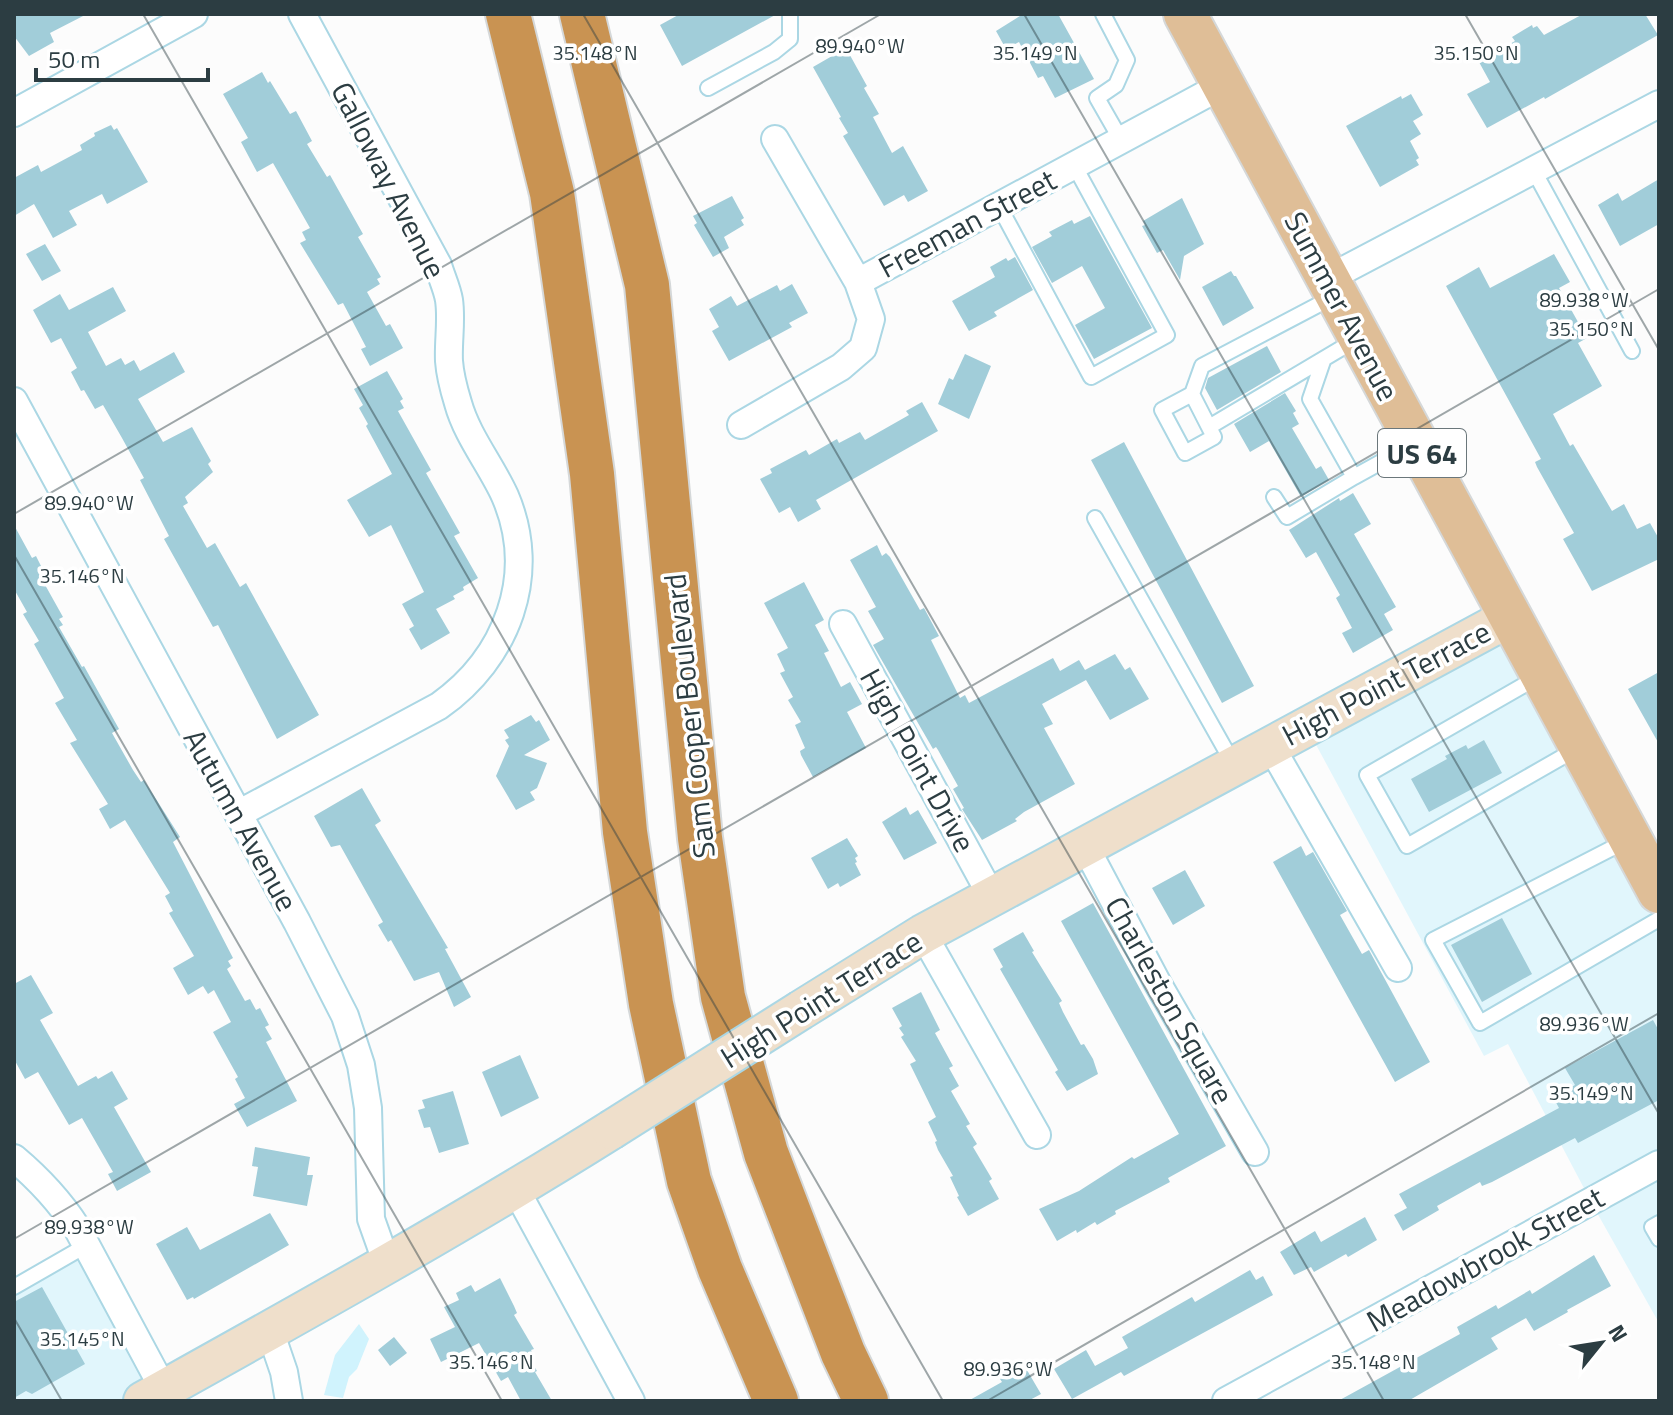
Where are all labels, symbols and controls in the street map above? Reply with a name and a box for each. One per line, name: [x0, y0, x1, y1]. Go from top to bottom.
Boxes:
text: 89.940°W: [815, 30, 905, 61]
scale bar: [36, 32, 208, 82]
text: 35.148°N: [552, 37, 638, 68]
text: 35.149°N: [992, 37, 1078, 68]
text: 35.150°N: [1433, 37, 1519, 68]
text: 50 m: [48, 41, 100, 77]
street label: Galloway Avenue: [320, 74, 458, 286]
street label: Freeman Street: [870, 157, 1065, 289]
street label: Summer Avenue: [1273, 203, 1411, 409]
text: 89.938°W: [1539, 284, 1629, 315]
text: 35.150°N: [1548, 313, 1634, 344]
road number: US 64: [1378, 429, 1466, 477]
text: 89.940°W: [44, 487, 134, 518]
text: 35.146°N: [39, 560, 125, 591]
street label: Sam Cooper Boulevard: [651, 571, 727, 861]
street label: High Point Terrace: [1274, 609, 1498, 757]
street label: High Point Drive: [848, 660, 988, 860]
street label: Autumn Avenue: [172, 721, 310, 919]
street label: Charleston Square: [1094, 888, 1246, 1112]
street label: High Point Terrace: [711, 918, 931, 1080]
text: 89.936°W: [1539, 1008, 1629, 1039]
text: 35.149°N: [1548, 1077, 1634, 1108]
street label: Meadowbrook Street: [1358, 1174, 1613, 1343]
text: 89.938°W: [44, 1211, 134, 1242]
north arrow: [1561, 1303, 1641, 1383]
text: N: [1600, 1318, 1637, 1348]
text: 35.145°N: [39, 1323, 125, 1354]
text: 35.146°N: [448, 1346, 534, 1377]
text: 35.148°N: [1330, 1346, 1416, 1377]
text: 89.936°W: [963, 1353, 1053, 1384]

